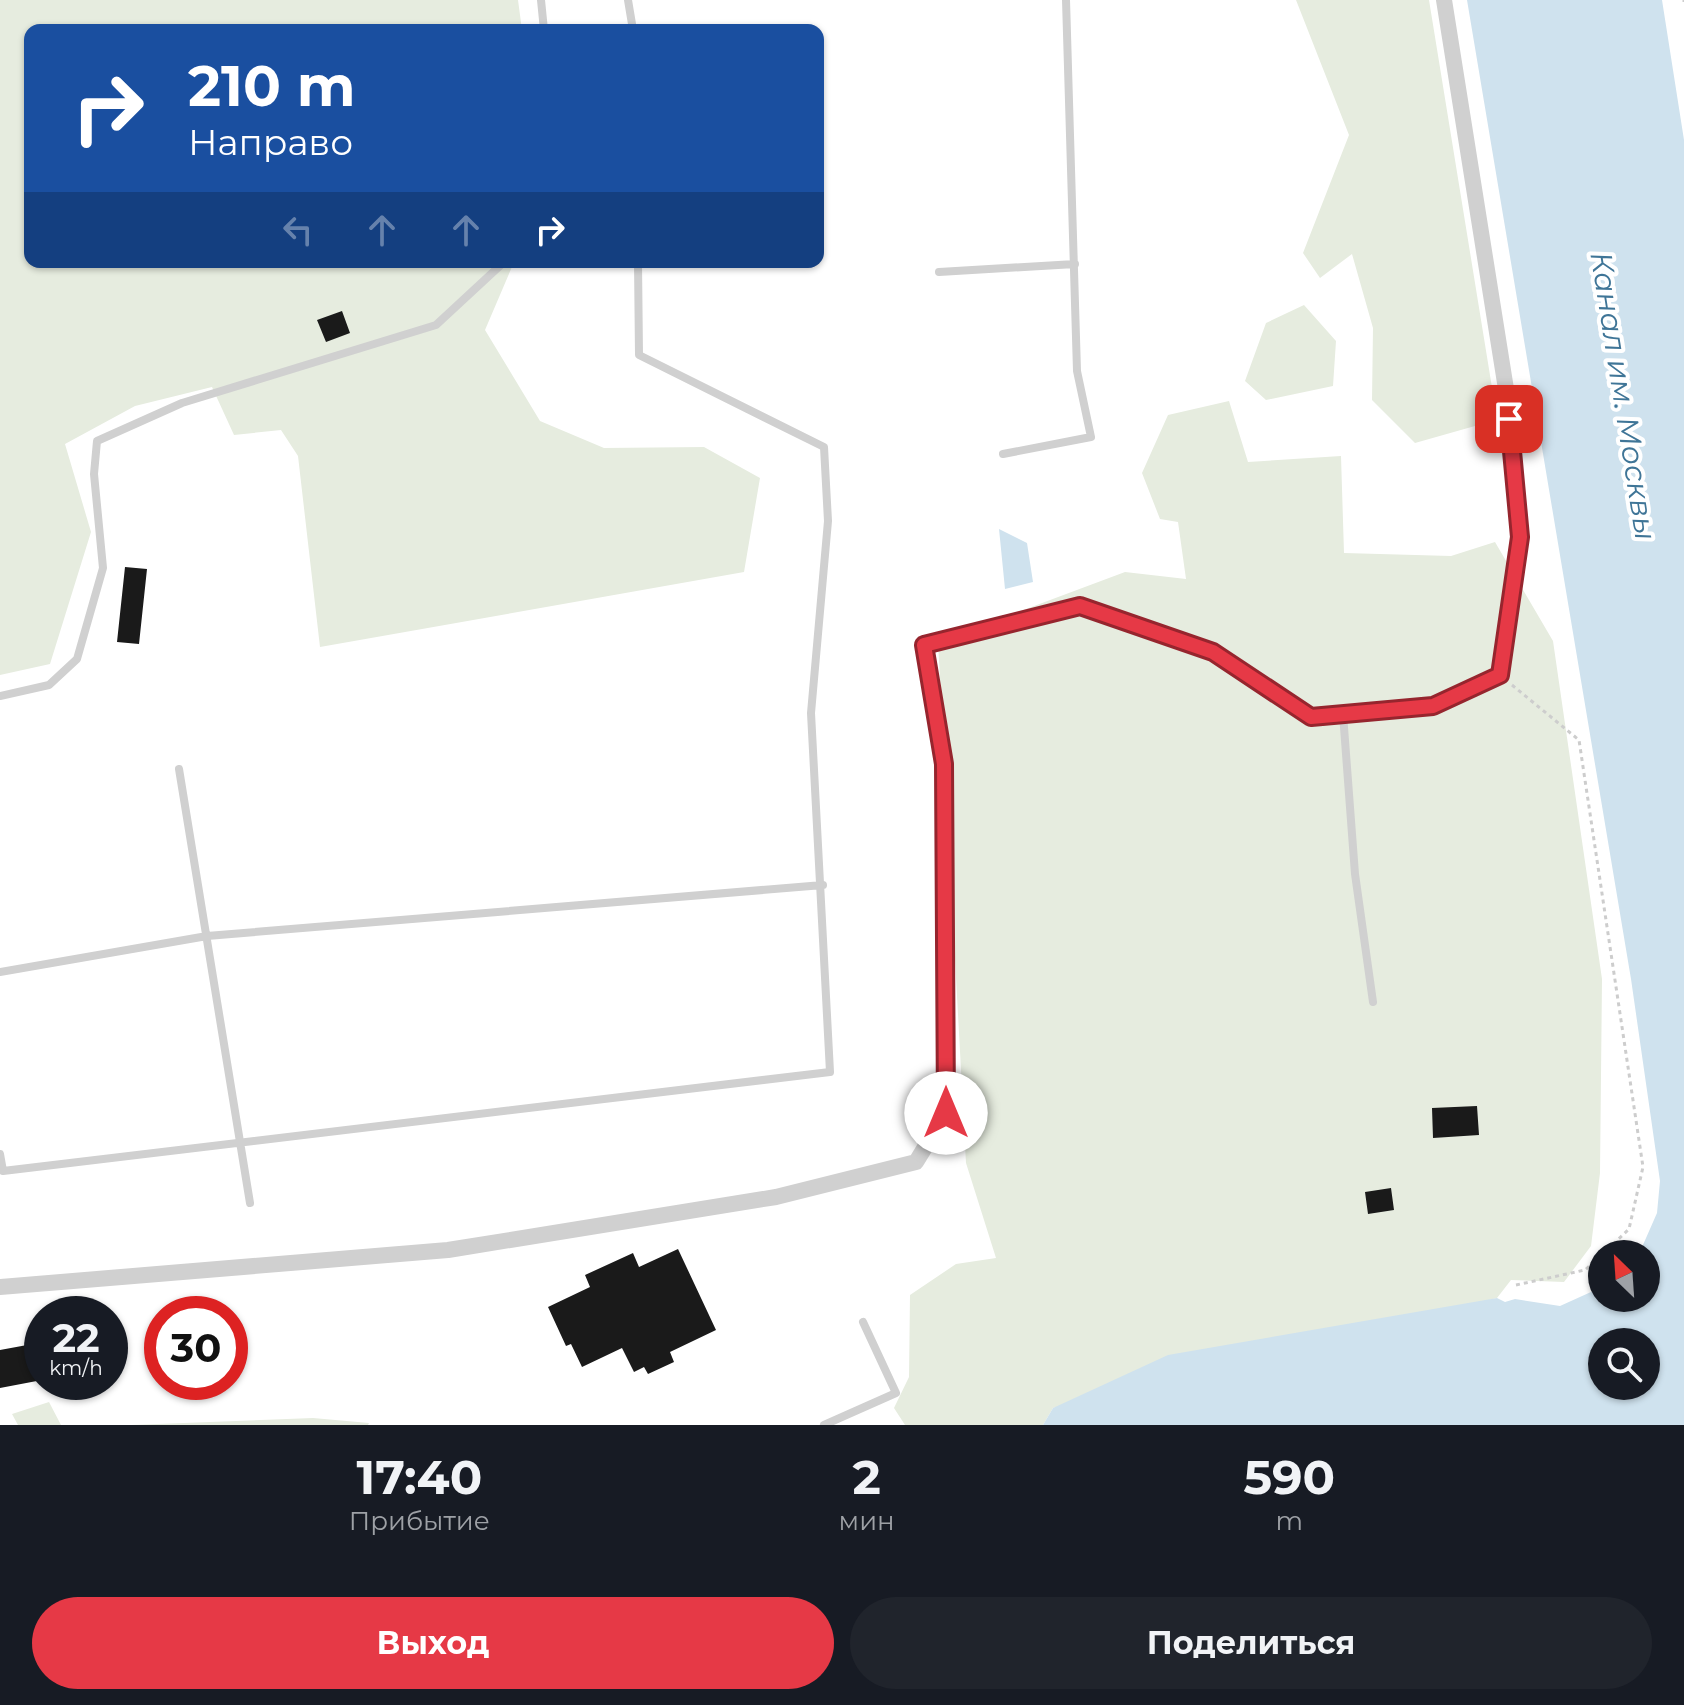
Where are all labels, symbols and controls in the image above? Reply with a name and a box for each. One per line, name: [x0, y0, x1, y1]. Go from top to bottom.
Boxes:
text: 210 m: [188, 52, 356, 120]
icon: right: [56, 56, 160, 160]
text: Направо: [188, 120, 353, 164]
icon: left: [276, 208, 320, 252]
icon: ahead: [360, 208, 404, 252]
icon: ahead: [444, 208, 488, 252]
icon: right: [528, 208, 572, 252]
water label: Канал им. Москвы: [1582, 249, 1665, 543]
pin: [1475, 385, 1543, 453]
icon: arrive: [1487, 397, 1531, 441]
position arrow: [904, 1071, 988, 1155]
north arrow: [1588, 1240, 1660, 1312]
map controls: [1588, 1240, 1660, 1400]
speed limit sign: 30: [144, 1296, 248, 1400]
text: 22: [52, 1313, 100, 1362]
button: search: [1588, 1328, 1660, 1400]
text: km/h: [49, 1356, 103, 1380]
text: 17:40: [356, 1448, 482, 1506]
text: 2: [852, 1448, 881, 1506]
text: 590: [1243, 1448, 1335, 1506]
text: Прибытие: [349, 1505, 490, 1537]
text: мин: [839, 1505, 895, 1537]
text: m: [1275, 1505, 1303, 1537]
button: Выход: [32, 1597, 834, 1689]
button: Поделиться: [850, 1597, 1652, 1689]

